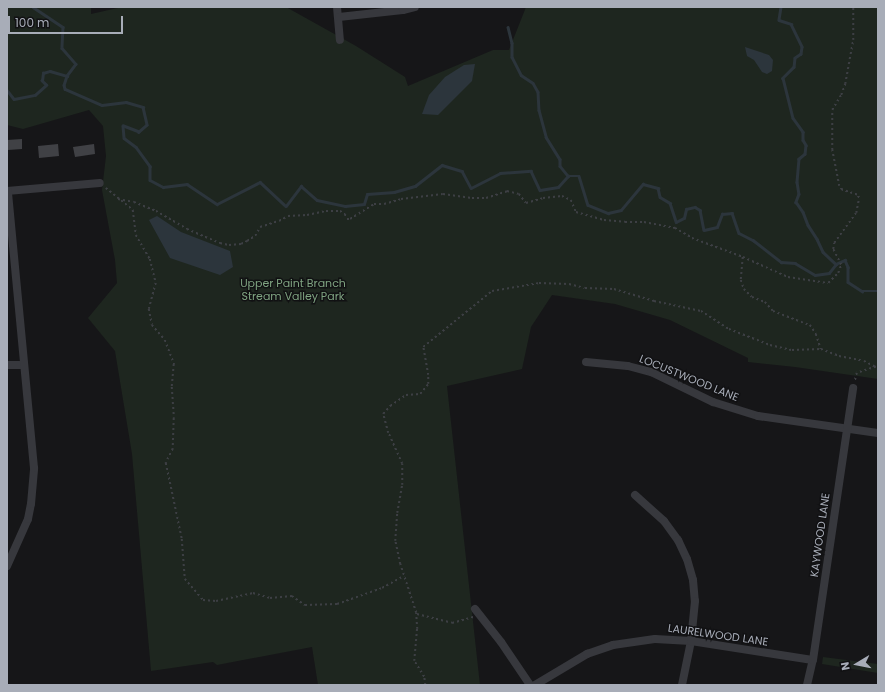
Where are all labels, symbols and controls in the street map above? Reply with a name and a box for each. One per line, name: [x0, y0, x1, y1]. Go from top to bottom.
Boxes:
scale bar: [10, 8, 125, 34]
text: 100 m: [15, 14, 49, 31]
park label: Upper Paint Branch Stream Valley Park: [240, 277, 346, 303]
street label: LOCUSTWOOD LANE: [637, 352, 741, 404]
street label: KAYWOOD LANE: [808, 492, 832, 578]
street label: LAURELWOOD LANE: [667, 621, 769, 649]
north arrow: [837, 644, 877, 684]
text: N: [837, 661, 854, 672]

